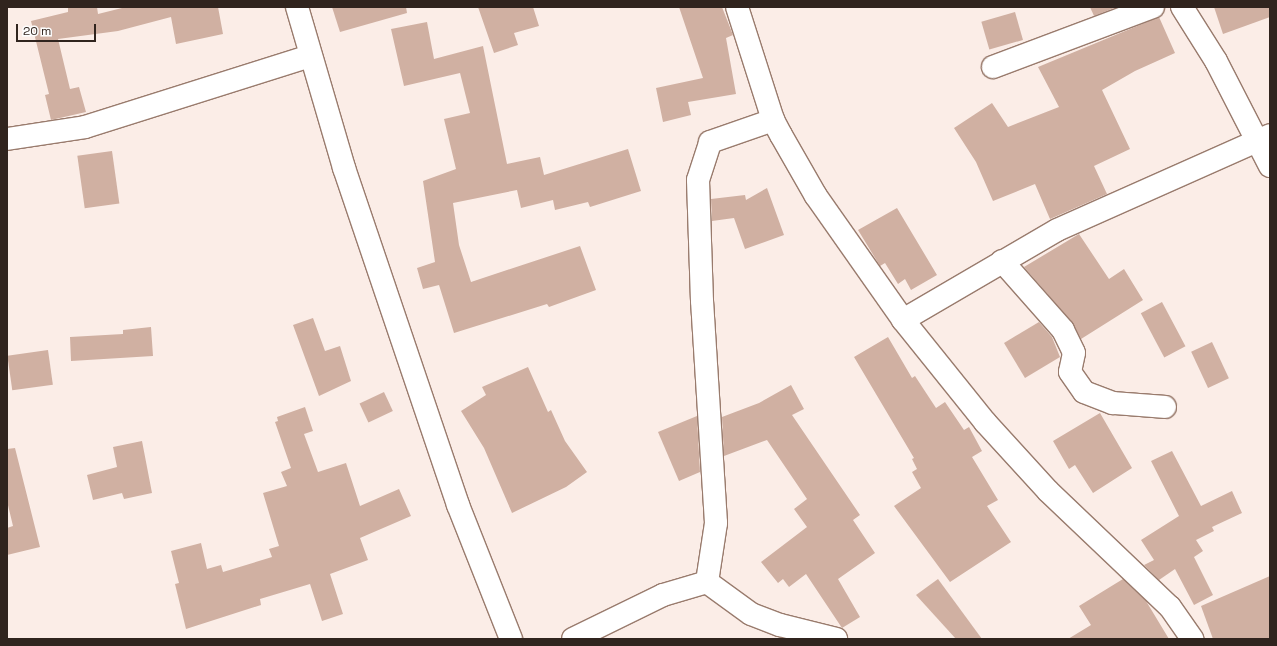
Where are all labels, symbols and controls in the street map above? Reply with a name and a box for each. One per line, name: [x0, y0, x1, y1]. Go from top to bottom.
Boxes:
scale bar: [18, 16, 98, 42]
text: 20 m: [23, 23, 51, 39]

